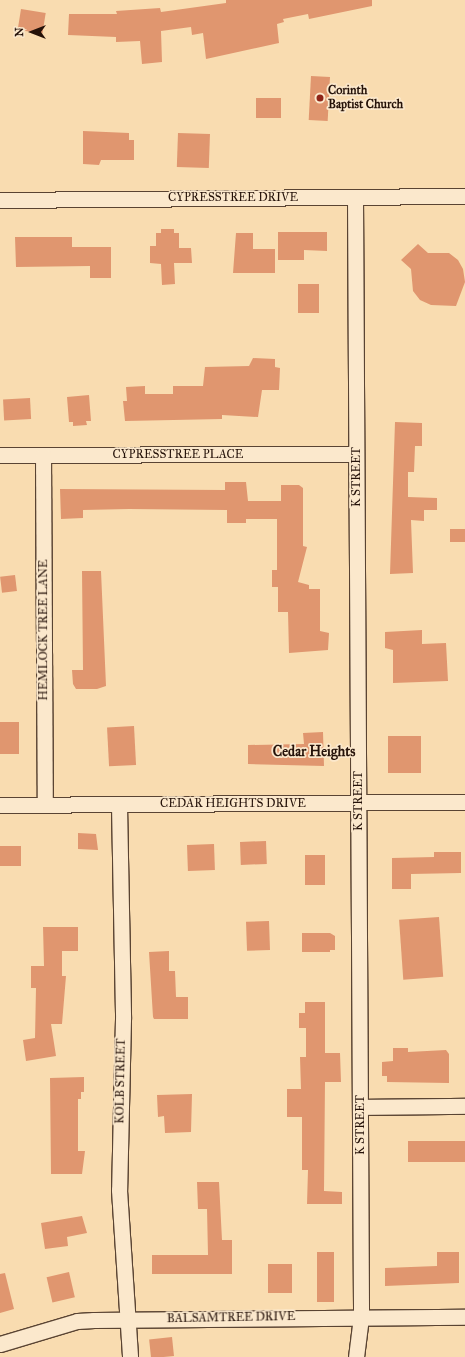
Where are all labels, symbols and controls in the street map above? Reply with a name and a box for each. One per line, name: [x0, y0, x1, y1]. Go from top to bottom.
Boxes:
north arrow: [12, 12, 52, 52]
text: N: [13, 27, 26, 37]
place label: Corinth Baptist Church: [328, 84, 403, 112]
marker: Corinth Baptist Church: [315, 93, 325, 103]
street label: CYPRESSTREE DRIVE: [168, 191, 298, 205]
street label: K STREET: [350, 447, 364, 507]
street label: CYPRESSTREE PLACE: [113, 448, 243, 462]
street label: HEMLOCK TREE LANE: [37, 559, 51, 701]
district label: Cedar Heights: [273, 744, 355, 760]
street label: K STREET: [352, 771, 366, 831]
street label: CEDAR HEIGHTS DRIVE: [160, 797, 306, 811]
street label: KOLB STREET: [113, 1038, 129, 1124]
street label: K STREET: [354, 1095, 368, 1155]
street label: BALSAMTREE DRIVE: [167, 1310, 295, 1326]

